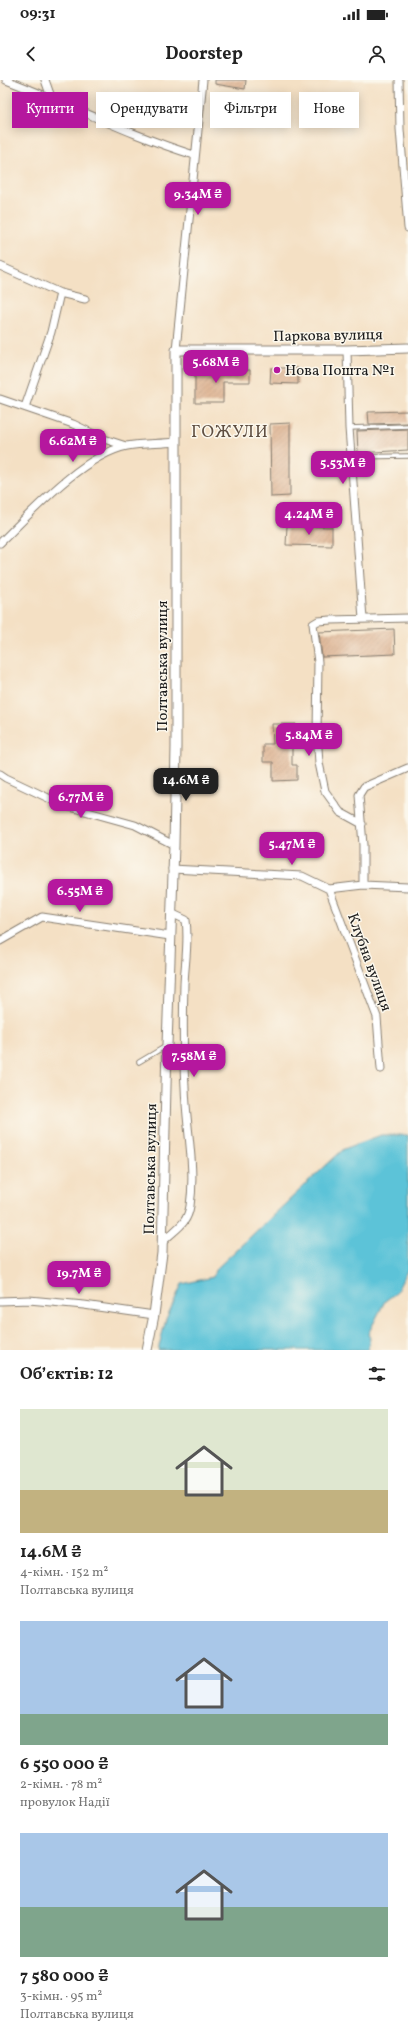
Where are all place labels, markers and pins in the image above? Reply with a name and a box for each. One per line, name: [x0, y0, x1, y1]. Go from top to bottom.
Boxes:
pin: 9.34M ₴: [161, 182, 235, 216]
pin: 5.68M ₴: [179, 350, 253, 384]
place label: Нова Пошта №1: [285, 361, 395, 382]
marker: Нова Пошта №1: [272, 365, 282, 375]
pin: 6.62M ₴: [36, 429, 110, 463]
pin: 5.53M ₴: [306, 451, 380, 485]
pin: 4.24M ₴: [272, 502, 346, 536]
pin: 5.84M ₴: [272, 723, 346, 757]
pin: 14.6M ₴: [149, 768, 223, 802]
pin: 6.77M ₴: [44, 785, 118, 819]
pin: 5.47M ₴: [255, 832, 329, 866]
pin: 6.55M ₴: [43, 879, 117, 913]
pin: 7.58M ₴: [157, 1044, 231, 1078]
pin: 19.7M ₴: [42, 1261, 116, 1295]

